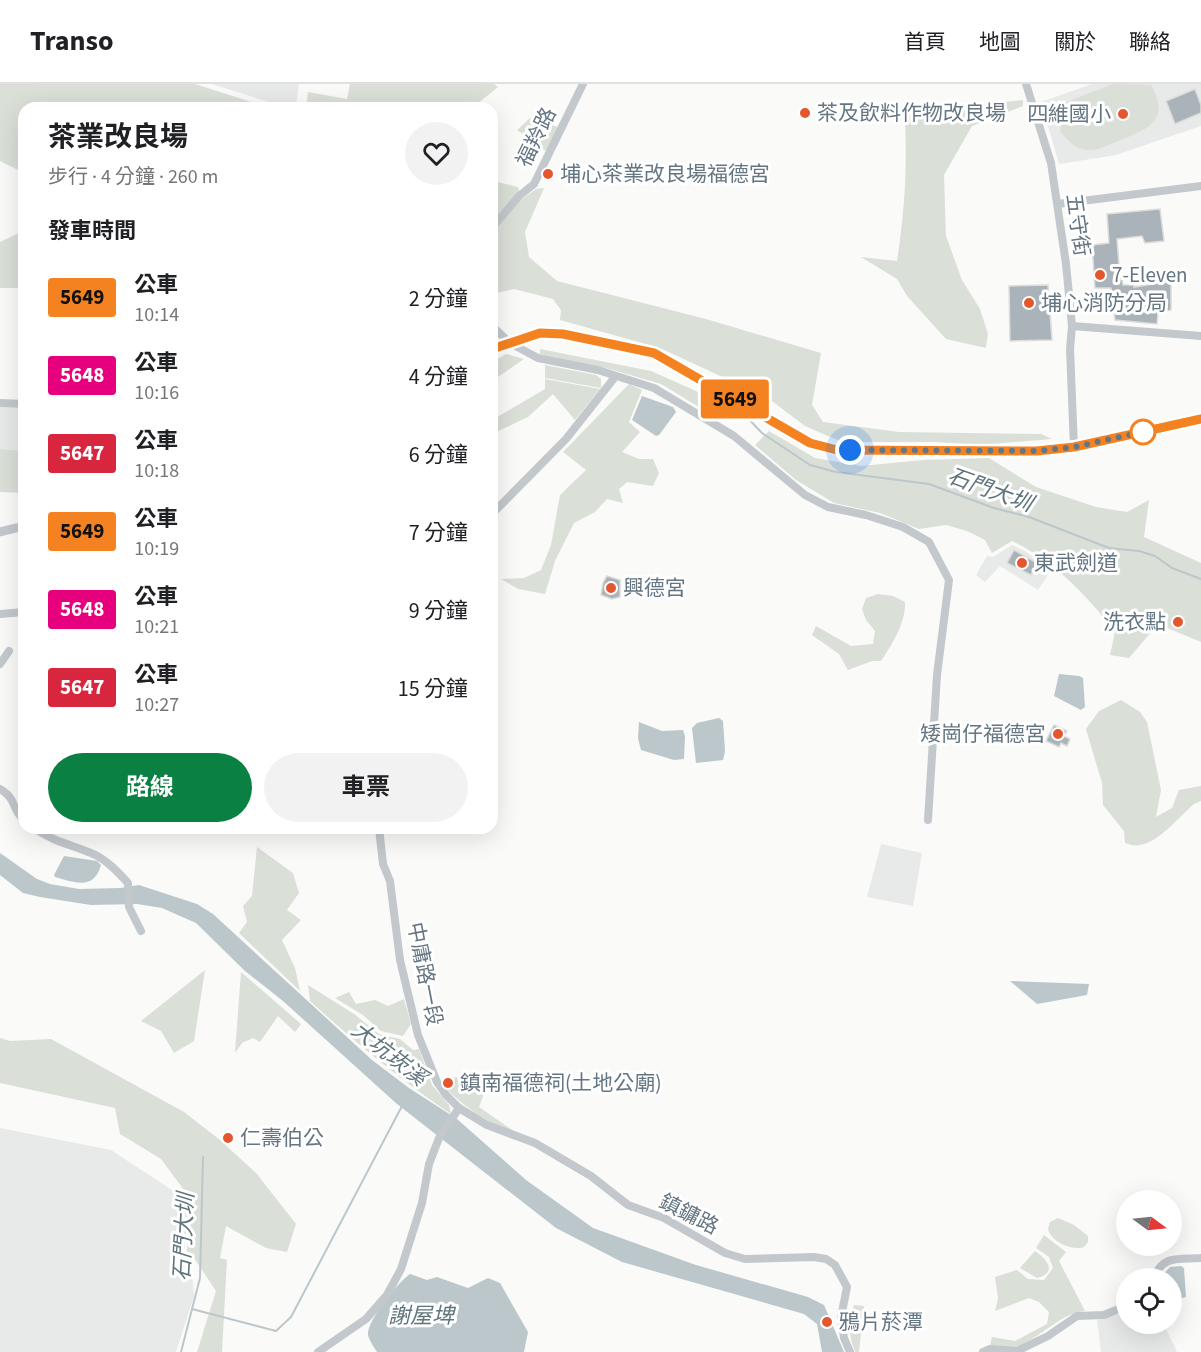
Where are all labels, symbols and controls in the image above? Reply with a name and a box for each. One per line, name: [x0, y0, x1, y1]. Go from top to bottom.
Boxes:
text: Transo: [30, 21, 113, 61]
text: 首頁: [904, 27, 946, 57]
text: 地圖: [979, 27, 1021, 57]
text: 關於: [1054, 27, 1096, 57]
text: 聯絡: [1129, 27, 1171, 57]
place label: 茶及飲料作物改良場: [817, 98, 1006, 128]
place label: 四維國小: [1027, 99, 1111, 129]
street label: 福羚路: [509, 102, 563, 172]
marker: 茶及飲料作物改良場: [798, 106, 812, 120]
marker: 四維國小: [1116, 107, 1130, 121]
text: 茶業改良場: [48, 117, 188, 157]
button: heart: [405, 122, 468, 185]
place label: 埔心茶業改良場福德宮: [560, 159, 770, 189]
text: 步行 · 4 分鐘 · 260 m: [48, 163, 218, 191]
marker: 埔心茶業改良場福德宮: [541, 167, 555, 181]
street label: 五守街: [1059, 192, 1097, 258]
text: 發車時間: [48, 215, 136, 247]
place label: 7-Eleven: [1112, 260, 1188, 290]
marker: 7-Eleven: [1093, 268, 1107, 282]
text: 公車: [134, 269, 178, 301]
text: 5649: [60, 282, 104, 312]
text: 2 分鐘: [409, 283, 468, 315]
place label: 埔心消防分局: [1041, 288, 1167, 318]
marker: 埔心消防分局: [1022, 296, 1036, 310]
text: 10:14: [134, 301, 179, 329]
text: 公車: [134, 347, 178, 379]
text: 5648: [60, 360, 104, 390]
text: 4 分鐘: [409, 361, 468, 393]
text: 10:16: [134, 379, 179, 407]
line badge: 5649: [693, 380, 777, 418]
text: 5649: [713, 384, 757, 414]
unlabelled marker: [1130, 419, 1156, 445]
text: 公車: [134, 425, 178, 457]
your location: [835, 435, 865, 465]
text: 5647: [60, 438, 104, 468]
text: 6 分鐘: [409, 439, 468, 471]
text: 10:18: [134, 457, 179, 485]
water label: 石門大圳: [943, 460, 1040, 521]
text: 公車: [134, 503, 178, 535]
text: 5649: [60, 516, 104, 546]
text: 7 分鐘: [409, 517, 468, 549]
text: 10:19: [134, 535, 179, 563]
place label: 東武劍道: [1034, 548, 1118, 578]
marker: 東武劍道: [1015, 556, 1029, 570]
place label: 興德宮: [623, 573, 686, 603]
text: 公車: [134, 581, 178, 613]
marker: 興德宮: [604, 581, 618, 595]
text: 5648: [60, 594, 104, 624]
text: 9 分鐘: [409, 595, 468, 627]
place label: 洗衣點: [1103, 607, 1166, 637]
text: 10:21: [134, 613, 179, 641]
marker: 洗衣點: [1171, 615, 1185, 629]
text: 公車: [134, 659, 178, 691]
text: 5647: [60, 672, 104, 702]
text: 15 分鐘: [398, 673, 468, 705]
text: 10:27: [134, 691, 179, 719]
place label: 矮崗仔福德宮: [920, 719, 1046, 749]
marker: 矮崗仔福德宮: [1051, 727, 1065, 741]
button: 路線: [48, 753, 252, 822]
button: 車票: [264, 753, 468, 822]
street label: 中庸路一段: [400, 920, 450, 1028]
water label: 大坑崁溪: [344, 1014, 436, 1096]
place label: 鎮南福德祠(土地公廟): [460, 1068, 662, 1098]
marker: 鎮南福德祠(土地公廟): [441, 1076, 455, 1090]
place label: 仁壽伯公: [240, 1123, 324, 1153]
marker: 仁壽伯公: [221, 1131, 235, 1145]
street label: 鎮鏞路: [654, 1186, 724, 1242]
water label: 石門大圳: [166, 1189, 202, 1282]
north arrow: [1116, 1190, 1182, 1256]
map controls: [1116, 1190, 1182, 1334]
button: locate: [1116, 1268, 1182, 1334]
water label: 謝屋埤: [388, 1300, 457, 1332]
place label: 鴉片菸潭: [839, 1307, 923, 1337]
marker: 鴉片菸潭: [820, 1315, 834, 1329]

